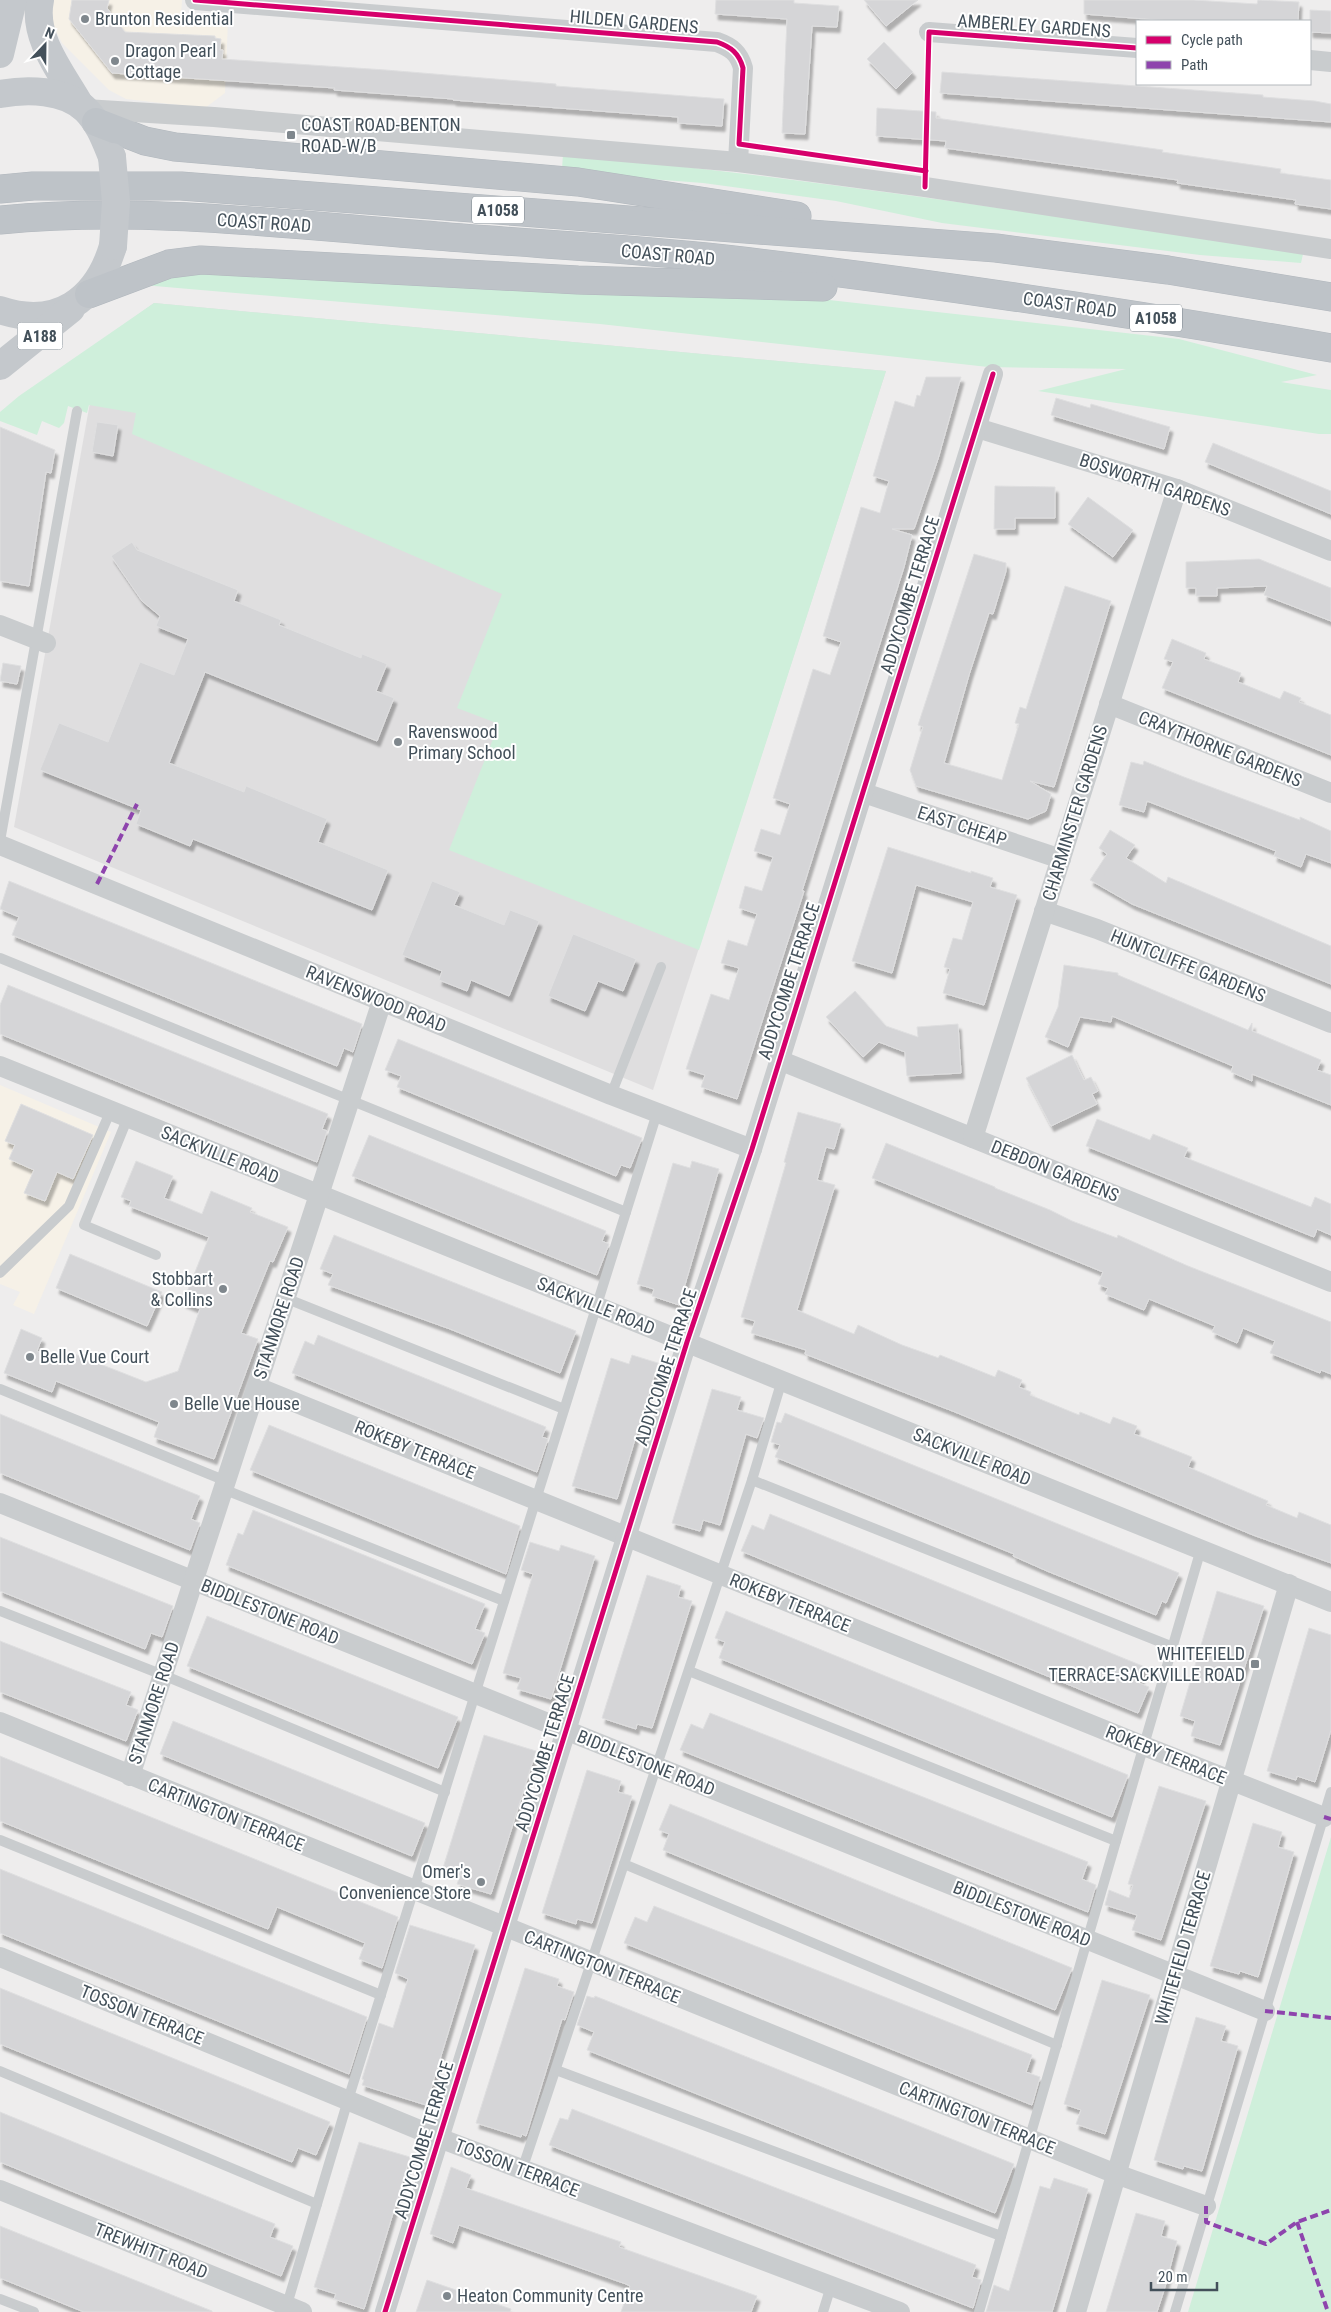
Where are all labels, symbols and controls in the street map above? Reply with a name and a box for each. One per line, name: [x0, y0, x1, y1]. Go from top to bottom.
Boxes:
street label: HILDEN GARDENS: [569, 5, 699, 38]
place label: Brunton Residential: [95, 8, 233, 29]
street label: AMBERLEY GARDENS: [957, 10, 1111, 41]
marker: Brunton Residential: [79, 13, 91, 25]
north arrow: [20, 20, 70, 70]
legend: [1136, 20, 1311, 85]
text: N: [43, 24, 57, 42]
text: Cycle path: [1181, 31, 1243, 49]
place label: Dragon Pearl Cottage: [125, 40, 216, 82]
marker: Dragon Pearl Cottage: [109, 55, 121, 67]
text: Path: [1181, 56, 1208, 74]
place label: COAST ROAD-BENTON ROAD-W/B: [301, 114, 461, 156]
marker: COAST ROAD-BENTON ROAD-W/B: [285, 129, 297, 141]
road number: A1058: [472, 196, 524, 224]
street label: COAST ROAD: [216, 209, 312, 236]
street label: COAST ROAD: [620, 240, 716, 269]
street label: COAST ROAD: [1022, 288, 1118, 321]
road number: A1058: [1130, 304, 1182, 332]
road number: A188: [18, 322, 62, 350]
street label: BOSWORTH GARDENS: [1077, 449, 1233, 520]
street label: ADDYCOMBE TERRACE: [876, 513, 944, 676]
street label: CRAYTHORNE GARDENS: [1135, 706, 1305, 791]
place label: Ravenswood Primary School: [408, 721, 516, 763]
street label: CHARMINSTER GARDENS: [1038, 723, 1111, 903]
marker: Ravenswood Primary School: [392, 736, 404, 748]
street label: EAST CHEAP: [915, 801, 1009, 850]
street label: ADDYCOMBE TERRACE: [753, 900, 824, 1062]
street label: HUNTCLIFFE GARDENS: [1108, 925, 1269, 1006]
street label: RAVENSWOOD ROAD: [303, 961, 449, 1036]
street label: SACKVILLE ROAD: [158, 1121, 282, 1188]
street label: DEBDON GARDENS: [988, 1135, 1122, 1206]
street label: STANMORE ROAD: [249, 1254, 308, 1382]
place label: Stobbart & Collins: [151, 1268, 213, 1310]
street label: SACKVILLE ROAD: [534, 1272, 658, 1339]
marker: Stobbart & Collins: [217, 1283, 229, 1295]
street label: ADDYCOMBE TERRACE: [630, 1286, 701, 1448]
place label: Belle Vue Court: [40, 1346, 149, 1367]
marker: Belle Vue Court: [24, 1351, 36, 1363]
place label: Belle Vue House: [184, 1393, 300, 1414]
marker: Belle Vue House: [168, 1398, 180, 1410]
street label: ROKEBY TERRACE: [352, 1416, 479, 1483]
street label: SACKVILLE ROAD: [910, 1423, 1034, 1490]
street label: ROKEBY TERRACE: [727, 1569, 854, 1636]
street label: BIDDLESTONE ROAD: [198, 1574, 342, 1649]
street label: STANMORE ROAD: [124, 1639, 183, 1767]
place label: WHITEFIELD TERRACE-SACKVILLE ROAD: [1048, 1643, 1245, 1685]
marker: WHITEFIELD TERRACE-SACKVILLE ROAD: [1249, 1658, 1261, 1670]
street label: ADDYCOMBE TERRACE: [511, 1671, 579, 1834]
street label: ROKEBY TERRACE: [1103, 1721, 1230, 1788]
street label: BIDDLESTONE ROAD: [574, 1725, 718, 1800]
street label: CARTINGTON TERRACE: [145, 1774, 308, 1856]
place label: Omer's Convenience Store: [339, 1861, 471, 1903]
street label: WHITEFIELD TERRACE: [1151, 1868, 1215, 2027]
marker: Omer's Convenience Store: [475, 1876, 487, 1888]
street label: BIDDLESTONE ROAD: [950, 1876, 1094, 1951]
street label: CARTINGTON TERRACE: [521, 1926, 684, 2008]
street label: TOSSON TERRACE: [77, 1980, 207, 2049]
street label: ADDYCOMBE TERRACE: [390, 2058, 458, 2221]
street label: CARTINGTON TERRACE: [896, 2077, 1059, 2159]
street label: TOSSON TERRACE: [452, 2134, 582, 2201]
street label: TREWHITT ROAD: [91, 2218, 211, 2283]
scale bar: [1151, 2260, 1217, 2292]
text: 20 m: [1158, 2268, 1188, 2286]
place label: Heaton Community Centre: [457, 2285, 644, 2306]
marker: Heaton Community Centre: [441, 2290, 453, 2302]

